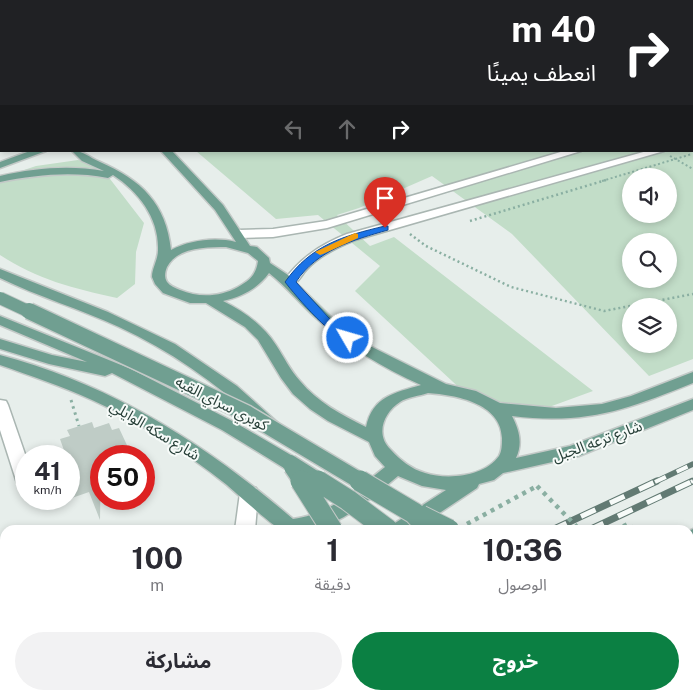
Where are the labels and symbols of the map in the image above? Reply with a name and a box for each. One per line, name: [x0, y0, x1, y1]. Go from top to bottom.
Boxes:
pin: [364, 177, 406, 228]
position arrow: [321, 311, 373, 363]
street label: كوبري سراي القبه: [171, 372, 272, 437]
street label: شارع سكه الوايلي: [105, 397, 203, 467]
street label: شارع ترعه الجبل: [550, 417, 646, 469]
speed limit sign: 50: [90, 445, 155, 510]

